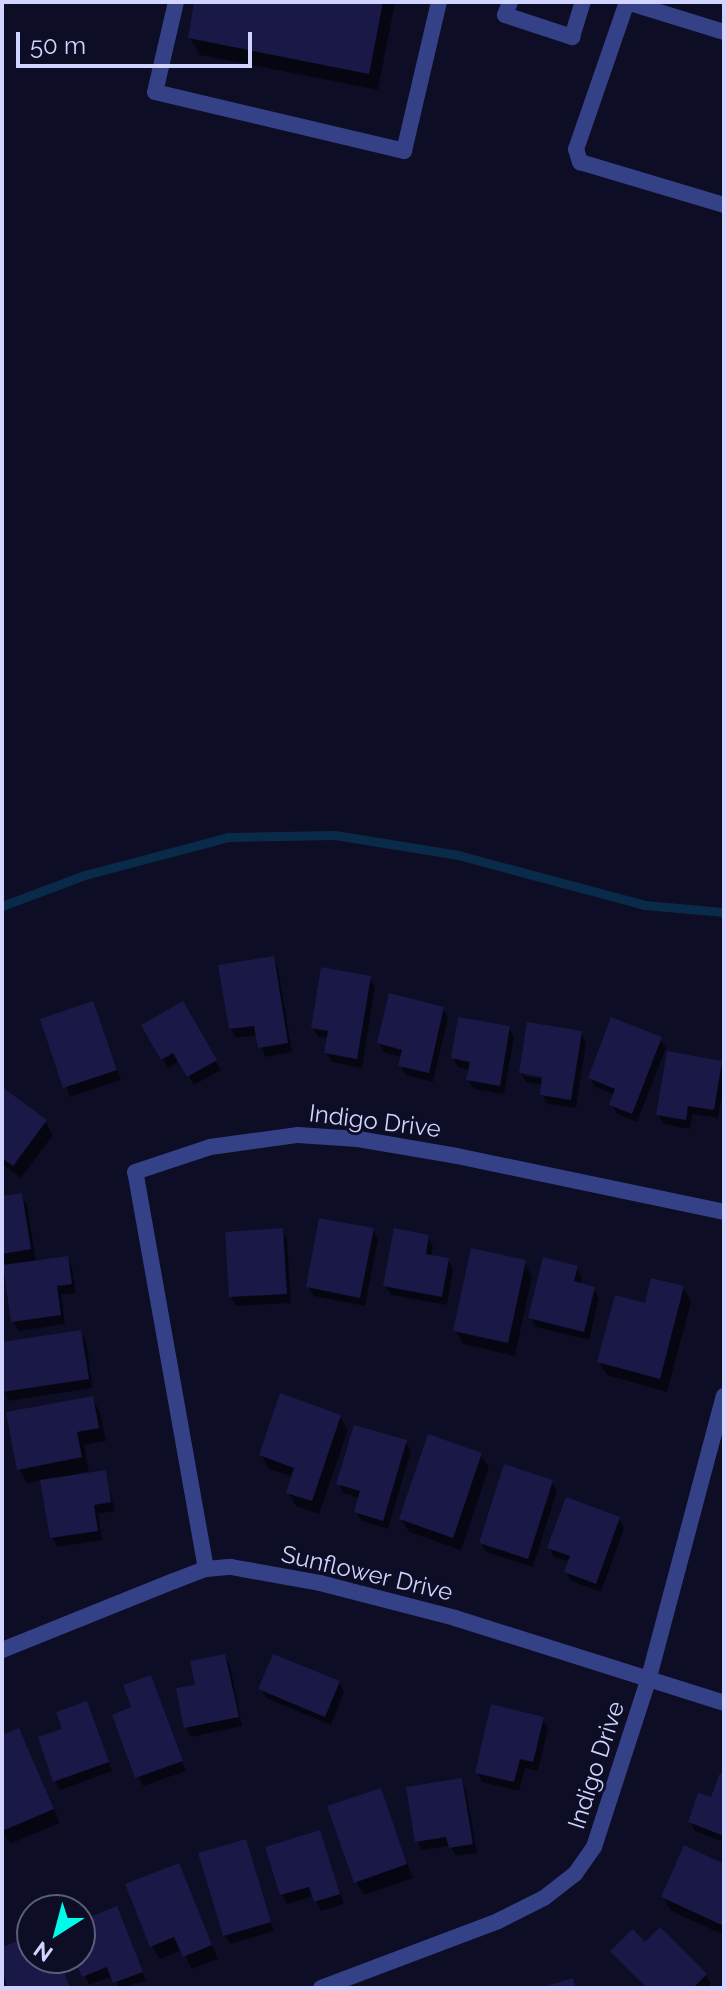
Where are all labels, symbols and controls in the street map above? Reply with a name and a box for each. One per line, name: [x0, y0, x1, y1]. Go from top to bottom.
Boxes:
scale bar: [20, 16, 256, 66]
text: 50 m: [30, 31, 86, 60]
street label: Indigo Drive: [307, 1099, 443, 1143]
street label: Sunflower Drive: [278, 1539, 456, 1607]
street label: Indigo Drive: [562, 1697, 630, 1833]
north arrow: [16, 1894, 96, 1974]
text: N: [29, 1936, 58, 1967]

